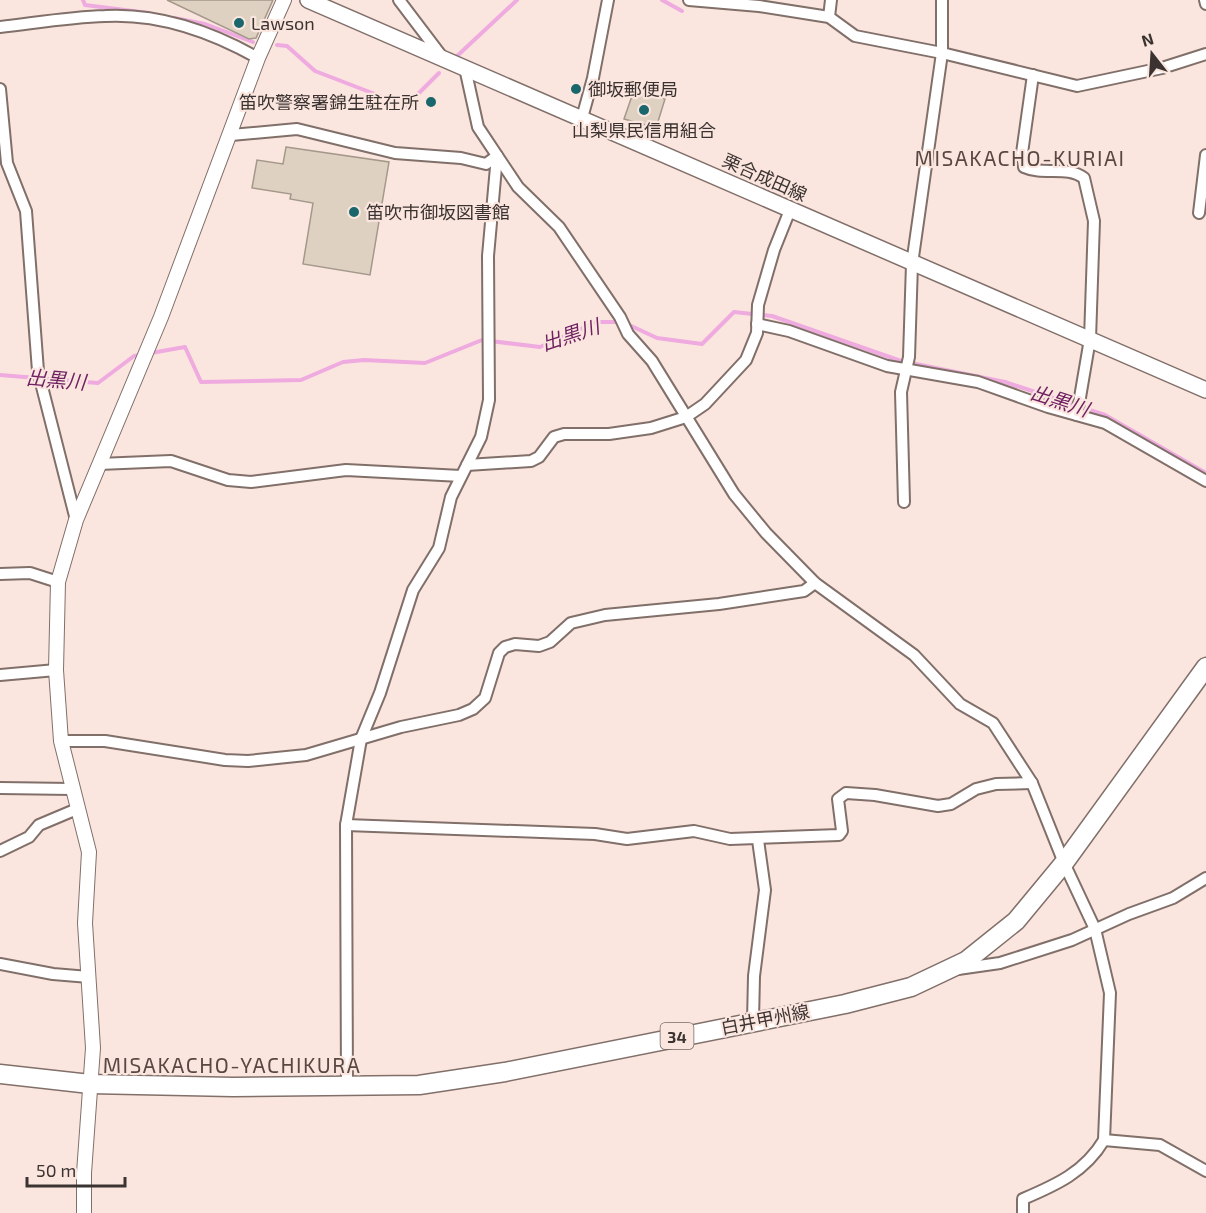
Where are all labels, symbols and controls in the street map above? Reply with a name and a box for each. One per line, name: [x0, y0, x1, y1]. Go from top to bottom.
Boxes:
place label: Lawson: [251, 12, 315, 34]
marker: Lawson: [232, 16, 246, 30]
north arrow: [1122, 24, 1182, 84]
text: N: [1139, 28, 1156, 50]
place label: 御坂郵便局: [588, 78, 678, 100]
marker: 御坂郵便局: [569, 82, 583, 96]
place label: 笛吹警察署錦生駐在所: [239, 91, 419, 113]
marker: 笛吹警察署錦生駐在所: [424, 95, 438, 109]
marker: 山梨県民信用組合: [637, 103, 651, 117]
place label: 山梨県民信用組合: [572, 119, 716, 141]
district label: MISAKACHO-KURIAI: [914, 145, 1126, 170]
street label: 栗合成田線: [719, 149, 811, 205]
place label: 笛吹市御坂図書館: [366, 201, 510, 223]
marker: 笛吹市御坂図書館: [347, 205, 361, 219]
water label: 出黒川: [538, 313, 604, 355]
water label: 出黒川: [25, 364, 89, 394]
water label: 出黒川: [1028, 379, 1094, 421]
street label: 白井甲州線: [719, 1000, 811, 1038]
road number: 34: [660, 1023, 694, 1049]
district label: MISAKACHO-YACHIKURA: [103, 1052, 361, 1077]
scale bar: [27, 1150, 124, 1188]
text: 50 m: [36, 1159, 76, 1181]

